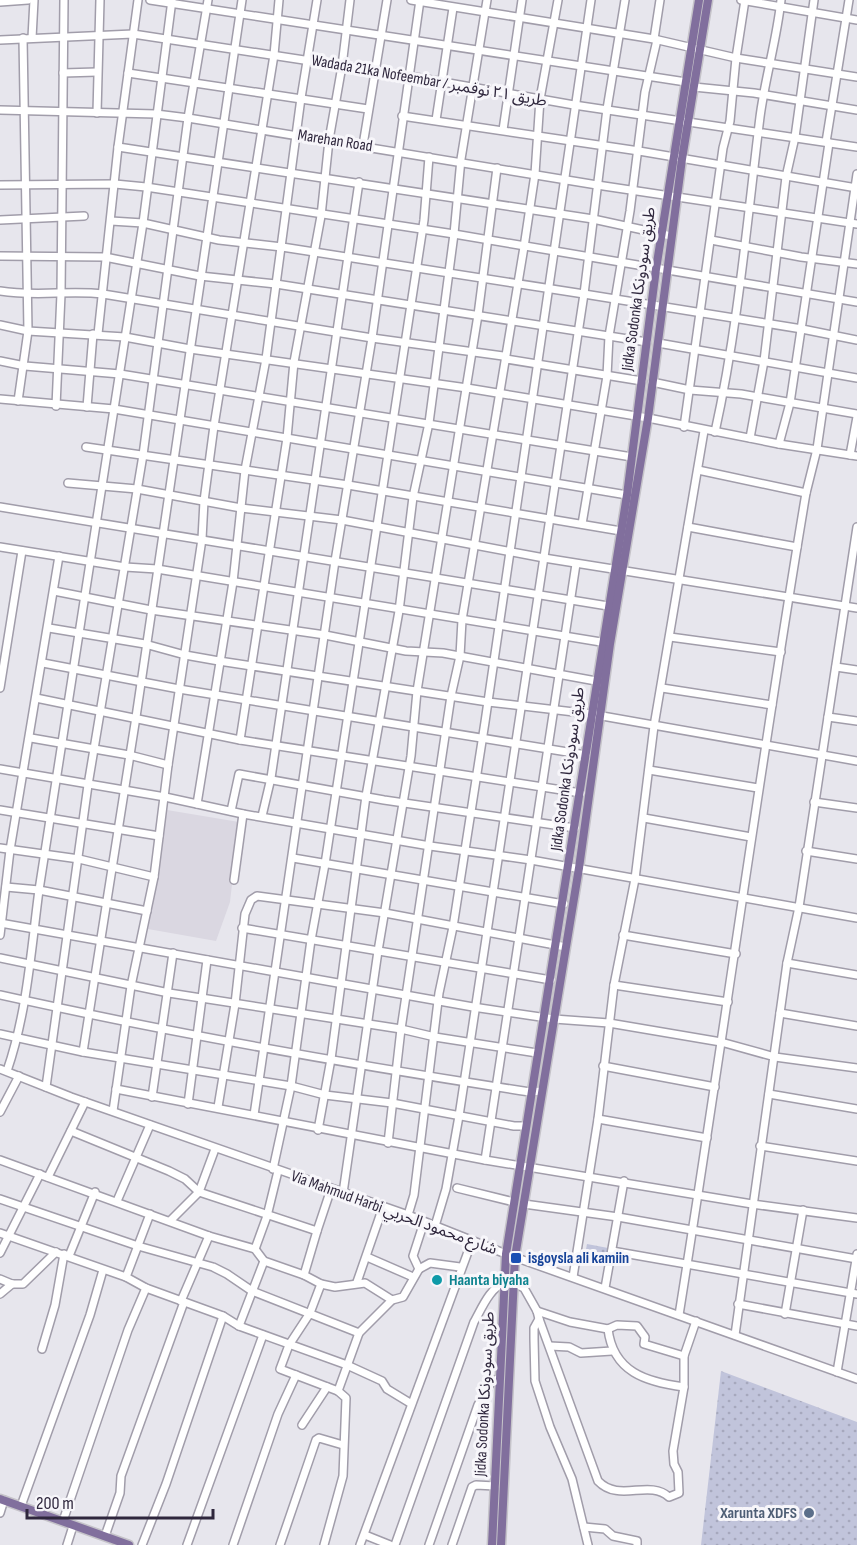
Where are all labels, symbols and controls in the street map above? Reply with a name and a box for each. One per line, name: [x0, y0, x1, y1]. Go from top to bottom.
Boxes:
street label: Wadada 21ka Nofeembar / طريق ٢١ نوفمبر: [310, 51, 548, 111]
street label: Marehan Road: [296, 126, 374, 156]
street label: Jidka Sodonka طريق سودونكا: [618, 206, 660, 373]
street label: Jidka Sodonka طريق سودونكا: [547, 686, 589, 853]
street label: Via Mahmud Harbi شارع محمود الحربي: [288, 1167, 500, 1261]
place label: isgoysla ali kamiin: [528, 1249, 629, 1268]
marker: isgoysla ali kamiin: [509, 1251, 523, 1265]
place label: Haanta biyaha: [449, 1271, 529, 1290]
marker: Haanta biyaha: [430, 1273, 444, 1287]
street label: Jidka Sodonka طريق سودونكا: [471, 1311, 499, 1478]
scale bar: [27, 1482, 213, 1520]
text: 200 m: [36, 1493, 74, 1514]
place label: Xarunta XDFS: [719, 1504, 797, 1523]
marker: Xarunta XDFS: [802, 1506, 816, 1520]

